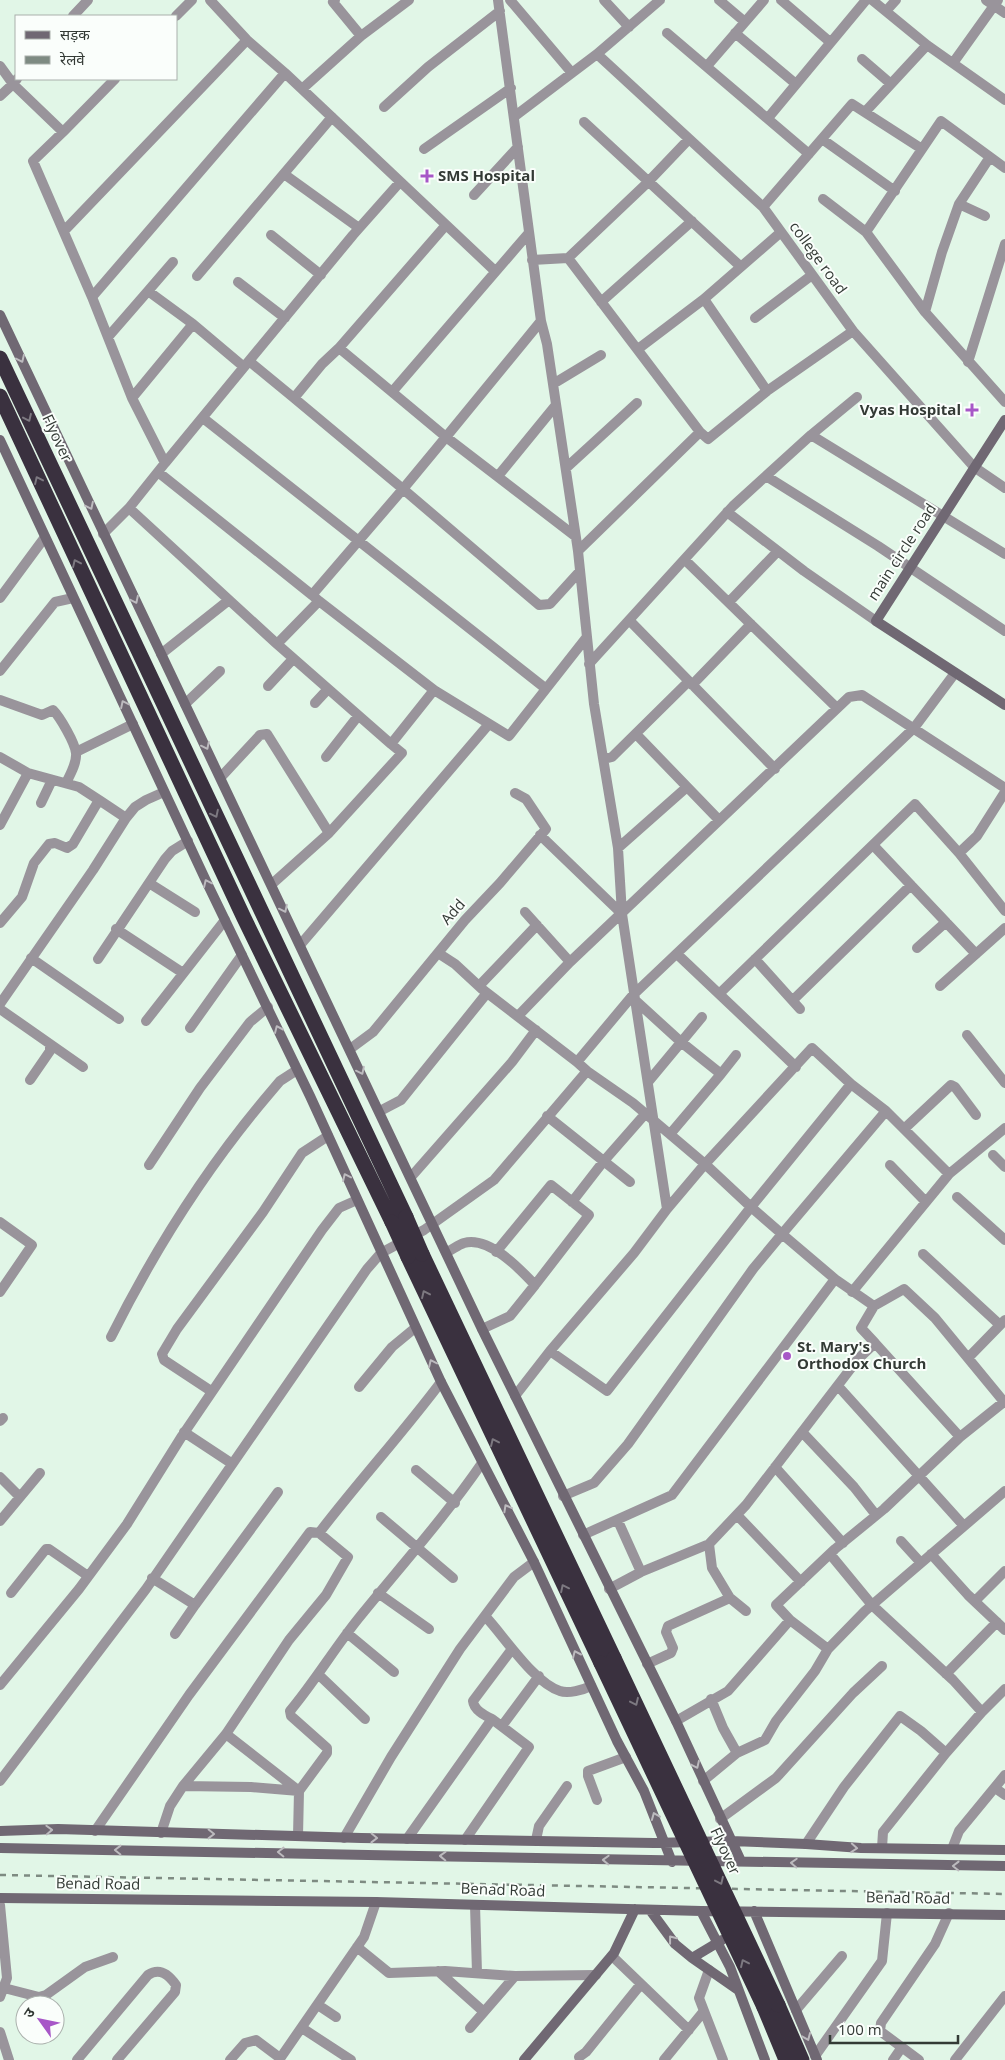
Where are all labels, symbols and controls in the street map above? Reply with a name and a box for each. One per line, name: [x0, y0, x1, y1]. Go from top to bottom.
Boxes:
legend: [15, 15, 178, 80]
text: सड़क: [60, 24, 90, 44]
text: रेलवे: [59, 49, 85, 69]
place label: SMS Hospital: [438, 165, 535, 185]
marker: SMS Hospital: [420, 169, 434, 183]
street label: college road: [786, 217, 852, 298]
one-way arrow: [15, 354, 25, 363]
place label: Vyas Hospital: [860, 399, 961, 419]
marker: Vyas Hospital: [965, 403, 979, 417]
street label: Flyover: [38, 411, 78, 465]
one-way arrow: [22, 413, 32, 422]
one-way arrow: [35, 477, 45, 486]
street label: main circle road: [862, 499, 940, 604]
one-way arrow: [84, 501, 94, 510]
one-way arrow: [72, 559, 82, 568]
one-way arrow: [129, 595, 139, 604]
one-way arrow: [119, 700, 130, 709]
one-way arrow: [200, 741, 210, 750]
one-way arrow: [208, 809, 219, 818]
one-way arrow: [203, 879, 213, 888]
street label: Add: [436, 894, 469, 928]
one-way arrow: [278, 904, 288, 913]
one-way arrow: [273, 1025, 284, 1034]
one-way arrow: [355, 1066, 365, 1075]
one-way arrow: [342, 1173, 352, 1182]
one-way arrow: [421, 1291, 431, 1300]
place label: St. Mary's Orthodox Church: [797, 1336, 926, 1373]
marker: St. Mary's Orthodox Church: [781, 1350, 793, 1362]
one-way arrow: [428, 1360, 438, 1369]
one-way arrow: [491, 1438, 501, 1447]
one-way arrow: [503, 1504, 513, 1513]
one-way arrow: [560, 1584, 570, 1593]
one-way arrow: [572, 1650, 583, 1659]
one-way arrow: [629, 1697, 639, 1706]
one-way arrow: [690, 1760, 700, 1769]
one-way arrow: [651, 1812, 661, 1821]
one-way arrow: [45, 1824, 53, 1835]
street label: Flyover: [706, 1824, 746, 1878]
one-way arrow: [208, 1829, 215, 1839]
one-way arrow: [370, 1833, 378, 1843]
one-way arrow: [851, 1842, 859, 1853]
one-way arrow: [114, 1845, 122, 1855]
one-way arrow: [277, 1847, 284, 1857]
one-way arrow: [439, 1851, 447, 1861]
one-way arrow: [602, 1855, 610, 1865]
one-way arrow: [790, 1858, 798, 1868]
one-way arrow: [952, 1861, 960, 1871]
street label: Benad Road: [56, 1872, 140, 1894]
one-way arrow: [713, 1875, 723, 1884]
street label: Benad Road: [460, 1878, 546, 1900]
street label: Benad Road: [866, 1886, 950, 1908]
one-way arrow: [669, 1935, 678, 1945]
one-way arrow: [739, 1959, 750, 1968]
north arrow: [15, 1995, 65, 2045]
text: उ: [18, 2003, 39, 2021]
scale bar: [830, 2012, 958, 2044]
text: 100 m: [838, 2019, 882, 2039]
one-way arrow: [801, 2032, 811, 2041]

